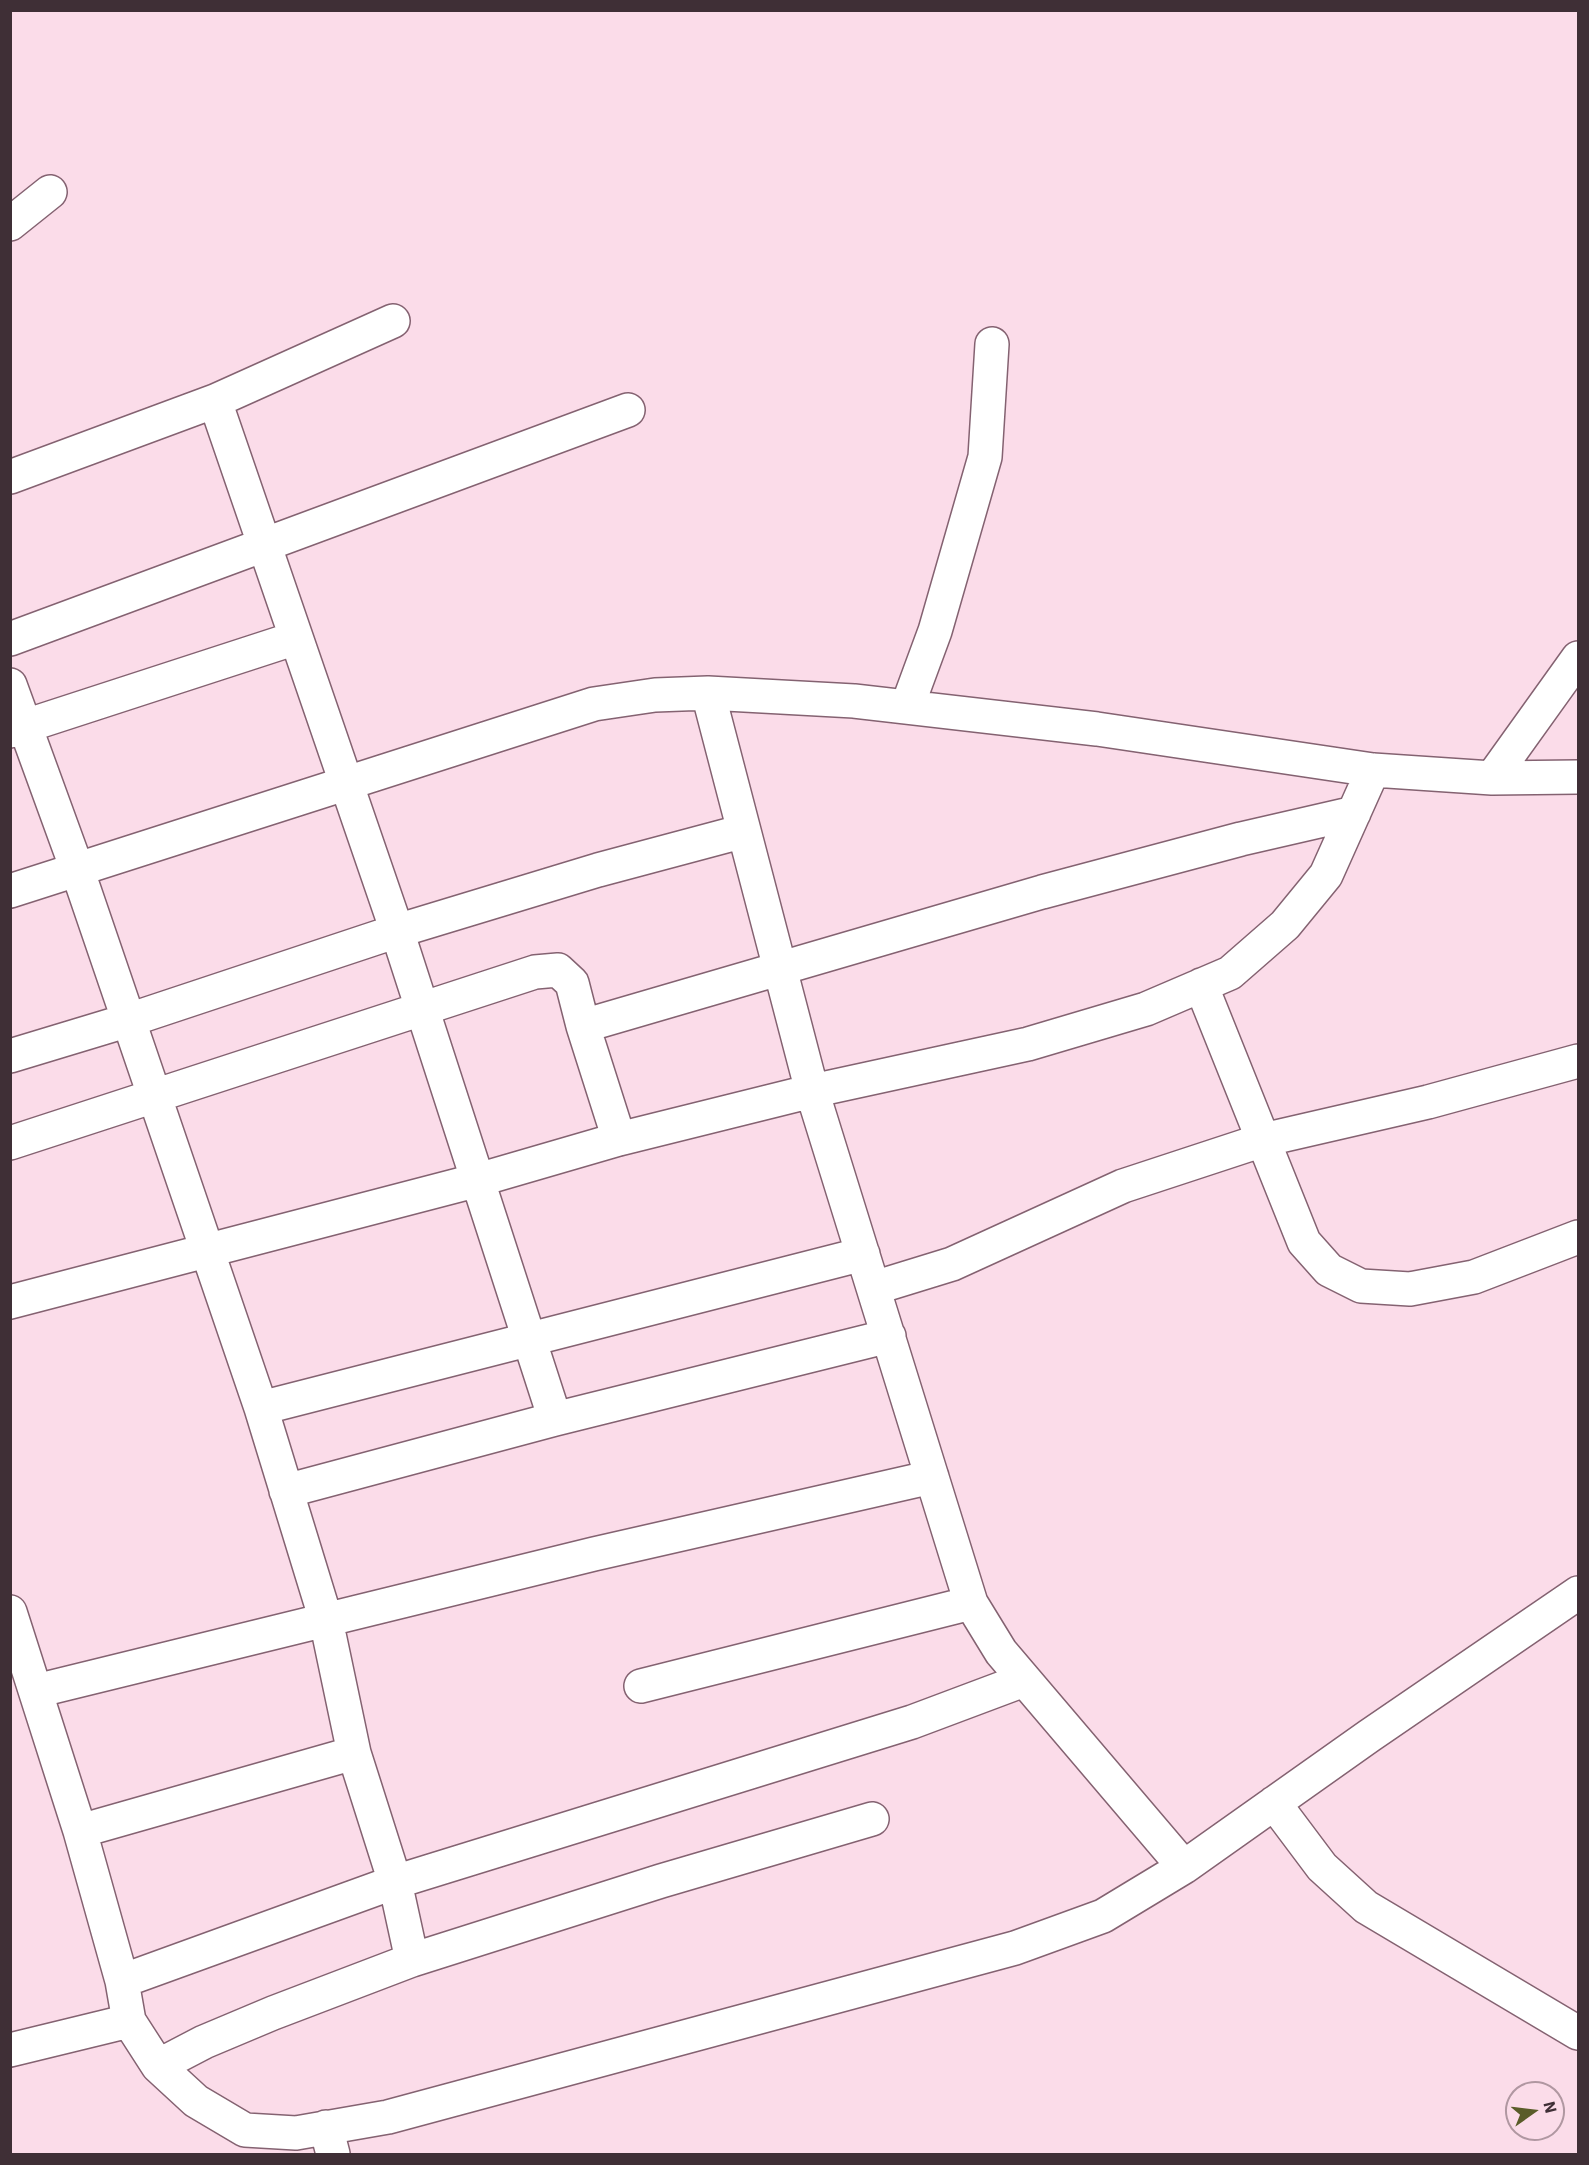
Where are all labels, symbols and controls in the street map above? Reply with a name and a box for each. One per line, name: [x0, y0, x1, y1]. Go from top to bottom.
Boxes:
north arrow: [1505, 2081, 1565, 2141]
text: N: [1539, 2099, 1562, 2115]

